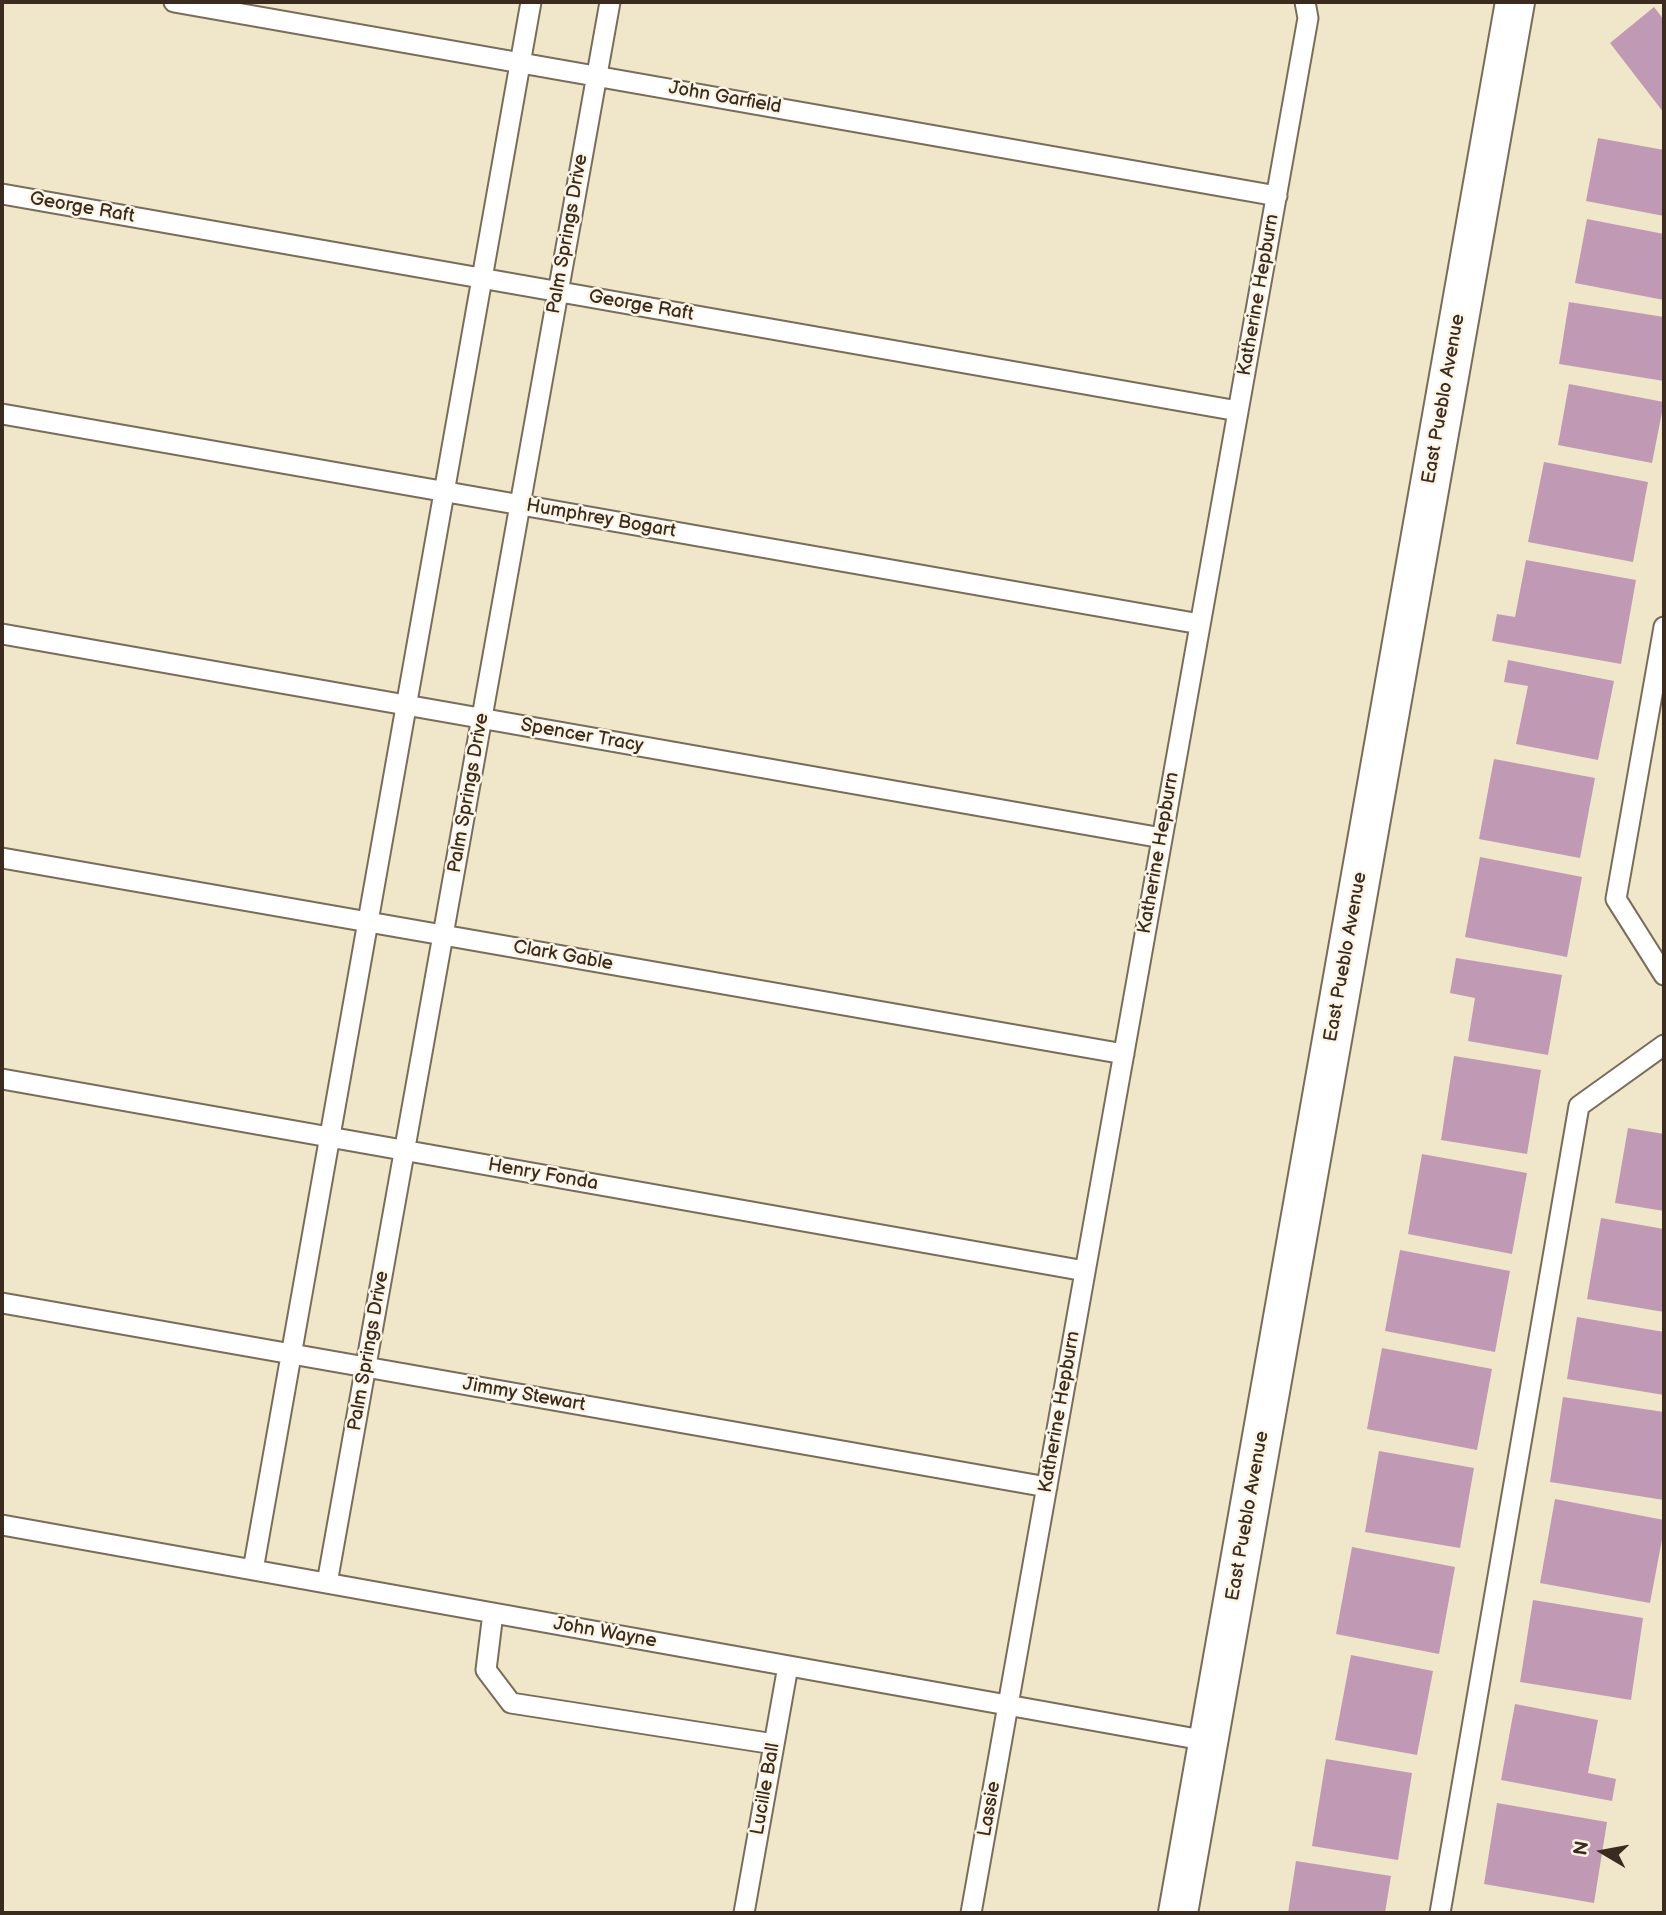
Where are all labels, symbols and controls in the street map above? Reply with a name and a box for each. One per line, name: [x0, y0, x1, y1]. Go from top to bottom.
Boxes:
street label: John Garfield: [667, 77, 783, 119]
street label: Palm Springs Drive: [543, 152, 593, 316]
street label: George Raft: [28, 188, 136, 228]
street label: Katherine Hepburn: [1234, 212, 1284, 378]
street label: George Raft: [587, 286, 695, 326]
street label: East Pueblo Avenue: [1418, 312, 1470, 486]
street label: Humphrey Bogart: [524, 495, 678, 543]
street label: Palm Springs Drive: [444, 711, 494, 875]
street label: Spencer Tracy: [519, 714, 645, 758]
street label: Katherine Hepburn: [1134, 770, 1184, 936]
street label: East Pueblo Avenue: [1320, 870, 1372, 1044]
street label: Clark Gable: [511, 936, 615, 976]
street label: Henry Fonda: [486, 1154, 600, 1196]
street label: Palm Springs Drive: [344, 1269, 394, 1433]
street label: Katherine Hepburn: [1035, 1329, 1085, 1495]
street label: Jimmy Stewart: [461, 1373, 587, 1417]
street label: East Pueblo Avenue: [1222, 1429, 1274, 1603]
street label: John Wayne: [552, 1613, 658, 1653]
street label: Lucille Ball: [747, 1741, 785, 1837]
street label: Lassie: [974, 1780, 1006, 1838]
north arrow: [1568, 1817, 1638, 1887]
text: N: [1569, 1839, 1594, 1857]

